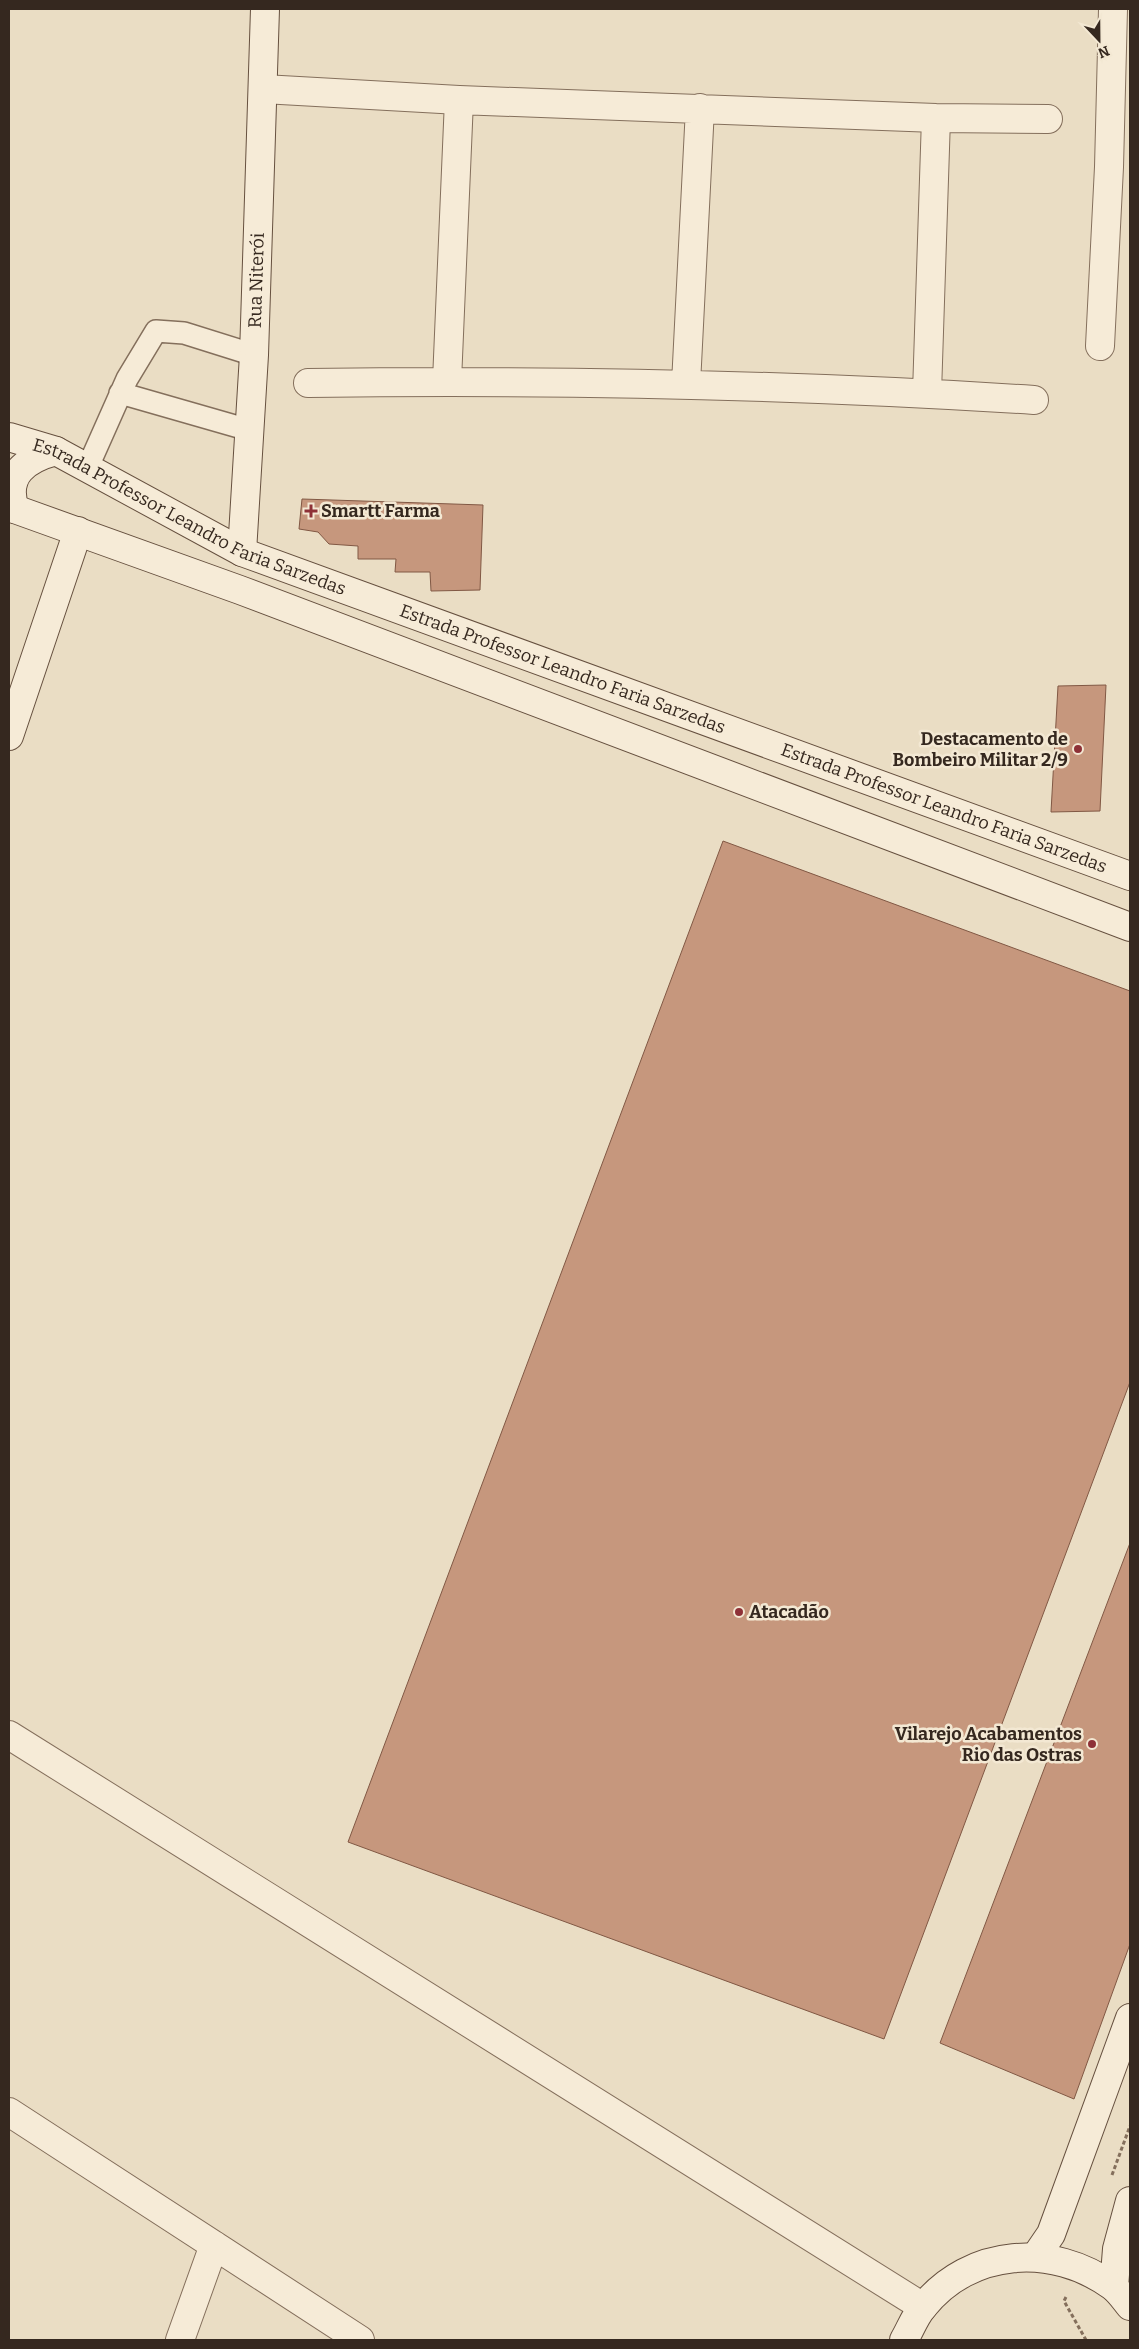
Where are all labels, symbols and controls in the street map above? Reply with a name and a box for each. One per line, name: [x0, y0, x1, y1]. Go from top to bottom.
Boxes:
north arrow: [1074, 15, 1124, 65]
text: N: [1095, 42, 1112, 62]
street label: Rua Niterói: [244, 232, 269, 328]
street label: Estrada Professor Leandro Faria Sarzedas: [30, 434, 349, 600]
place label: Smartt Farma: [321, 500, 440, 522]
marker: Smartt Farma: [305, 505, 317, 517]
street label: Estrada Professor Leandro Faria Sarzedas: [397, 599, 729, 738]
place label: Destacamento de Bombeiro Militar 2/9: [893, 728, 1068, 771]
street label: Estrada Professor Leandro Faria Sarzedas: [778, 739, 1110, 878]
marker: Destacamento de Bombeiro Militar 2/9: [1072, 743, 1084, 755]
place label: Atacadão: [749, 1601, 829, 1623]
marker: Atacadão: [733, 1606, 745, 1618]
place label: Vilarejo Acabamentos Rio das Ostras: [895, 1723, 1082, 1766]
marker: Vilarejo Acabamentos Rio das Ostras: [1086, 1738, 1098, 1750]

